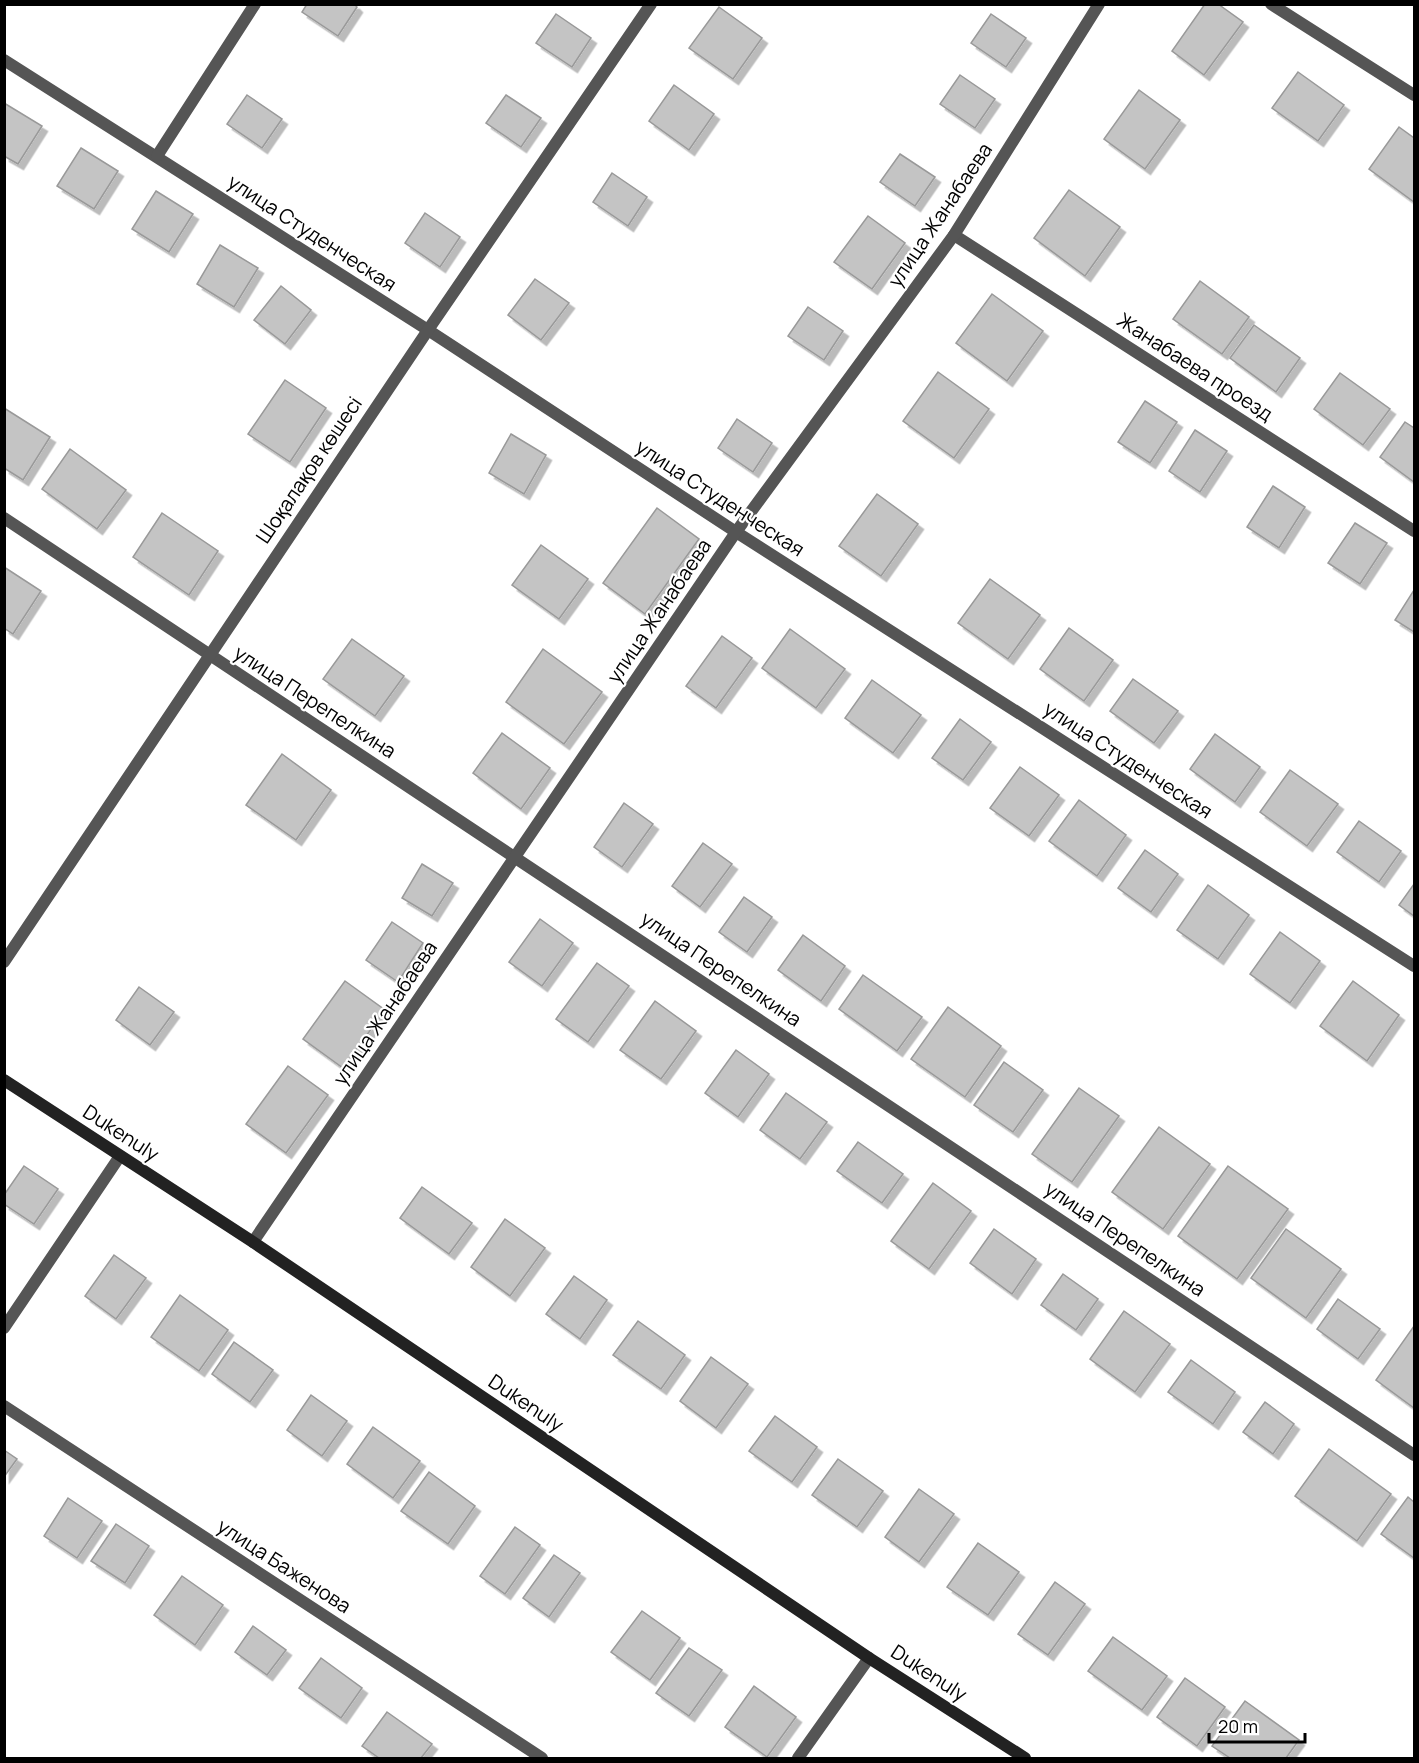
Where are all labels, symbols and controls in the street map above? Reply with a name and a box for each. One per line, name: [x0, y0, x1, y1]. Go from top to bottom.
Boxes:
street label: улица Жанабаева: [881, 137, 998, 292]
street label: улица Студенческая: [223, 168, 402, 297]
street label: Жанабаева проезд: [1112, 306, 1278, 427]
street label: Шоқалақов көшесі: [249, 391, 368, 548]
street label: улица Студенческая: [631, 433, 810, 562]
street label: улица Жанабаева: [600, 533, 717, 688]
street label: улица Перепелкина: [229, 639, 402, 764]
street label: улица Студенческая: [1039, 695, 1218, 824]
street label: улица Перепелкина: [636, 905, 807, 1032]
street label: улица Жанабаева: [326, 935, 443, 1090]
street label: Dukenuly: [78, 1098, 165, 1167]
street label: улица Перепелкина: [1040, 1175, 1211, 1302]
street label: Dukenuly: [483, 1368, 570, 1438]
street label: улица Баженова: [212, 1512, 356, 1619]
street label: Dukenuly: [886, 1638, 973, 1707]
scale bar: [1209, 1706, 1305, 1744]
text: 20 m: [1218, 1714, 1258, 1738]

